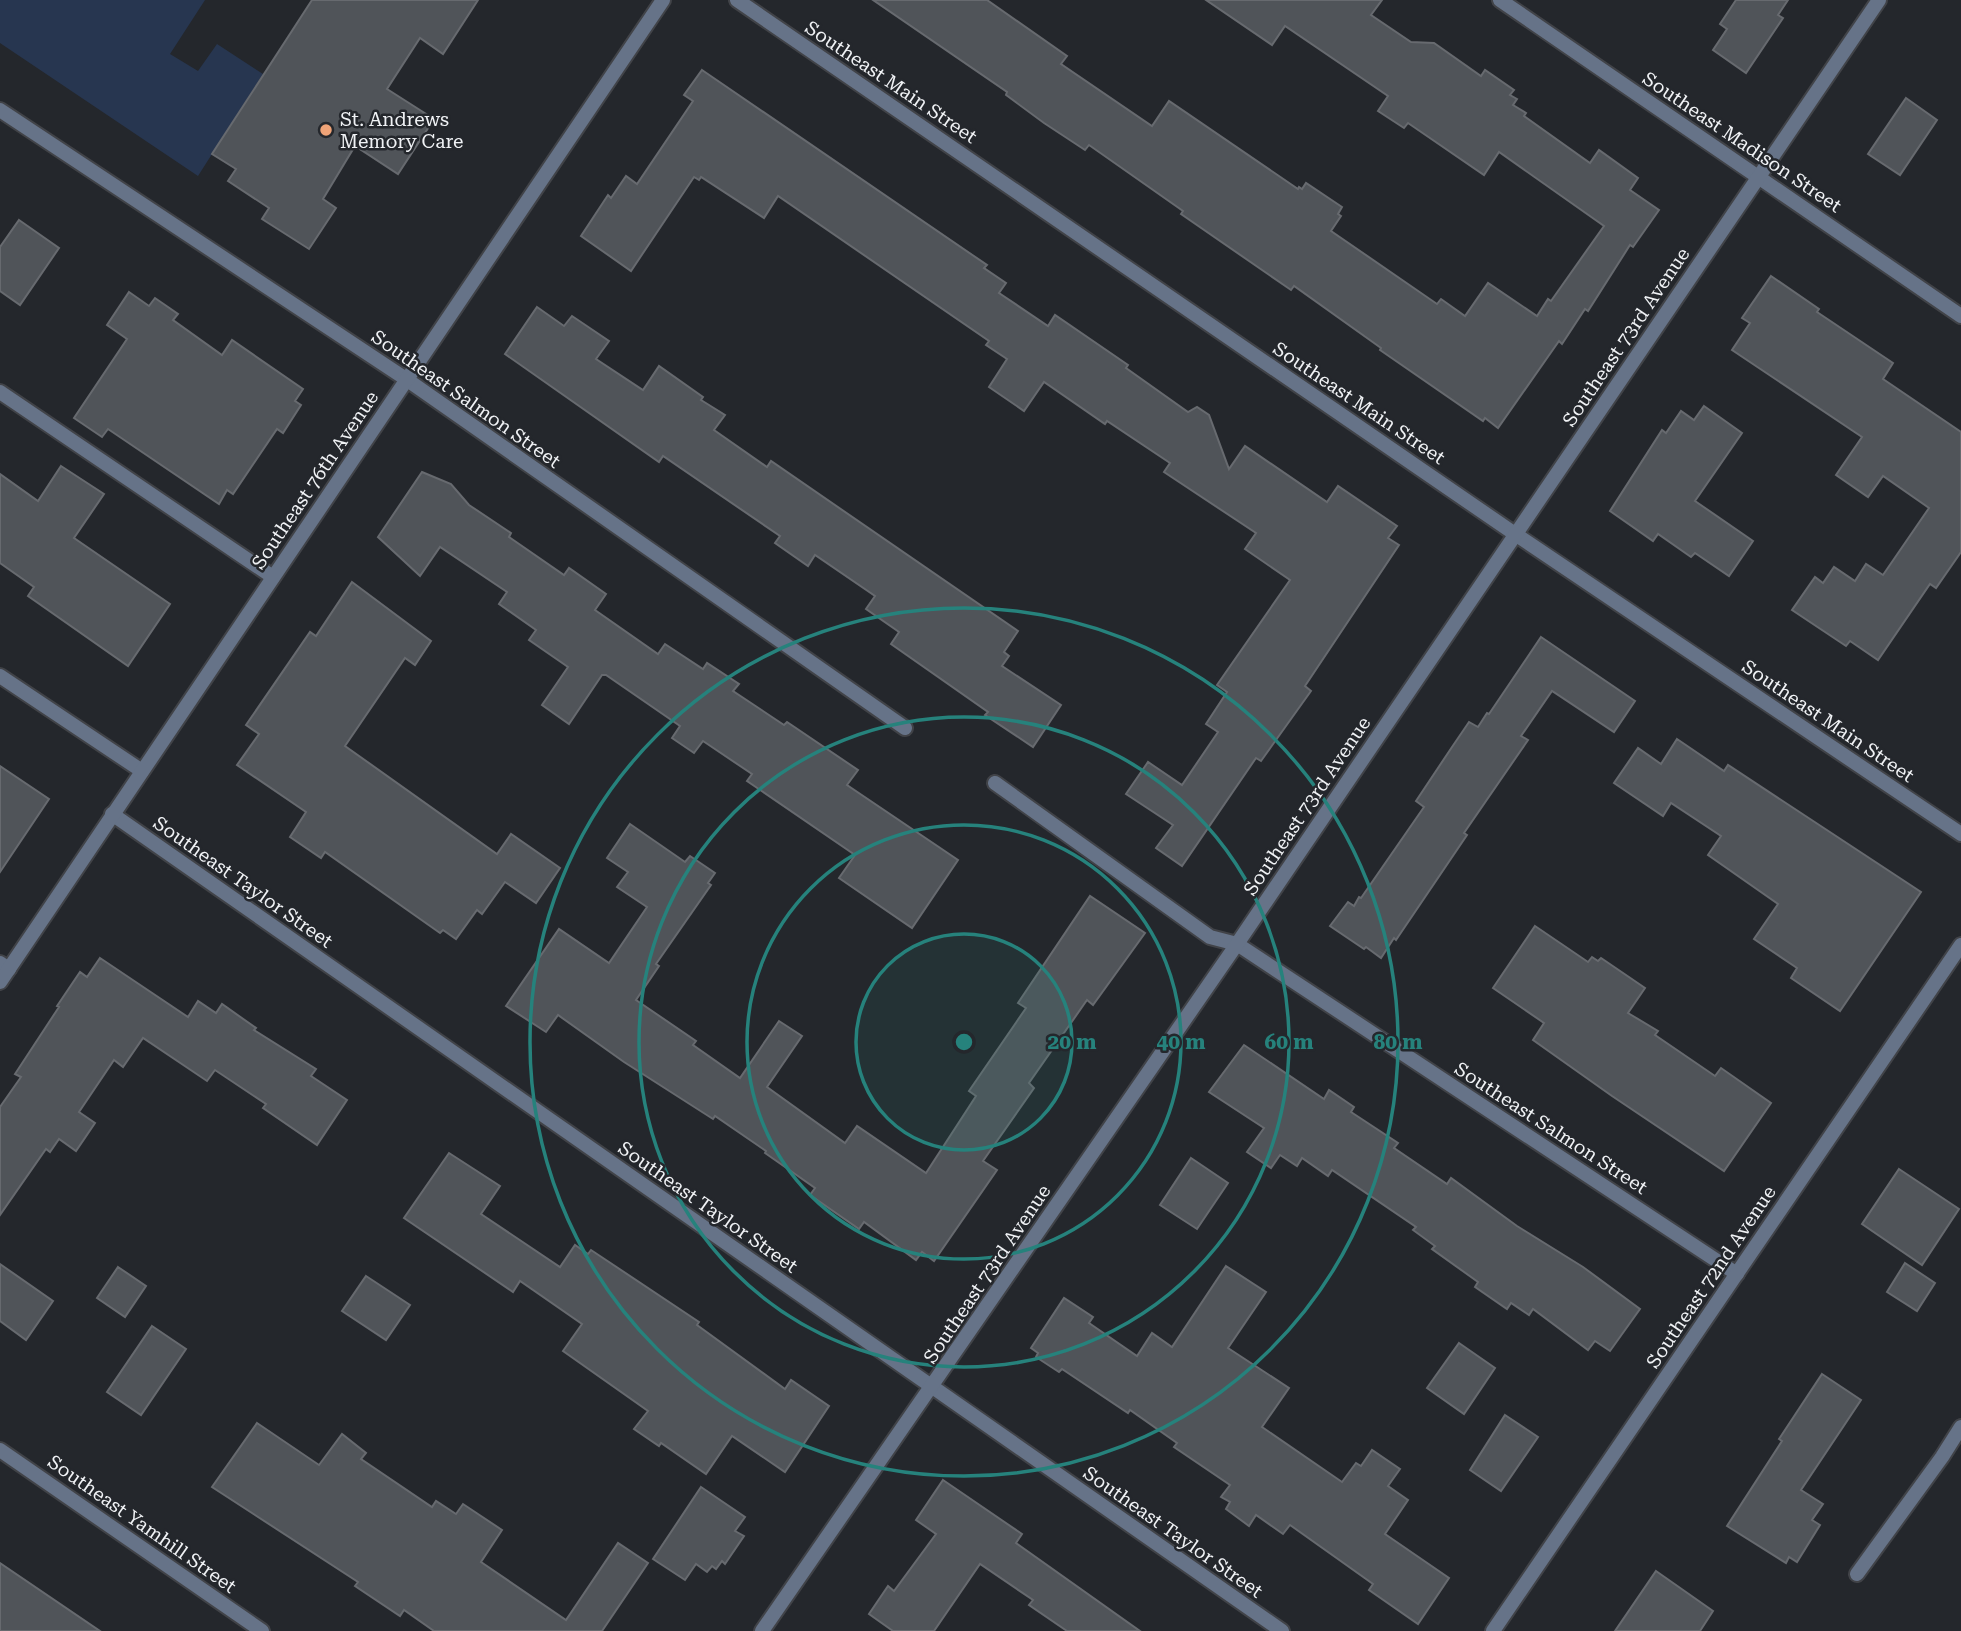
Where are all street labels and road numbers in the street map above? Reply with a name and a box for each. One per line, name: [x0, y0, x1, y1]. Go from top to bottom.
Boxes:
street label: Southeast Main Street: [801, 16, 981, 148]
street label: Southeast Madison Street: [1638, 67, 1846, 217]
street label: Southeast 73rd Avenue: [1558, 243, 1694, 431]
street label: Southeast Salmon Street: [367, 325, 565, 473]
street label: Southeast Main Street: [1269, 337, 1449, 469]
street label: Southeast 76th Avenue: [247, 386, 383, 574]
street label: Southeast Main Street: [1738, 655, 1918, 787]
street label: Southeast 73rd Avenue: [1239, 712, 1375, 900]
street label: Southeast Taylor Street: [149, 811, 337, 953]
street label: Southeast Salmon Street: [1450, 1057, 1652, 1199]
street label: Southeast Taylor Street: [614, 1136, 802, 1278]
street label: Southeast 73rd Avenue: [919, 1180, 1055, 1368]
street label: Southeast 72nd Avenue: [1641, 1181, 1781, 1373]
street label: Southeast Yamhill Street: [43, 1450, 241, 1598]
street label: Southeast Taylor Street: [1079, 1461, 1267, 1603]

